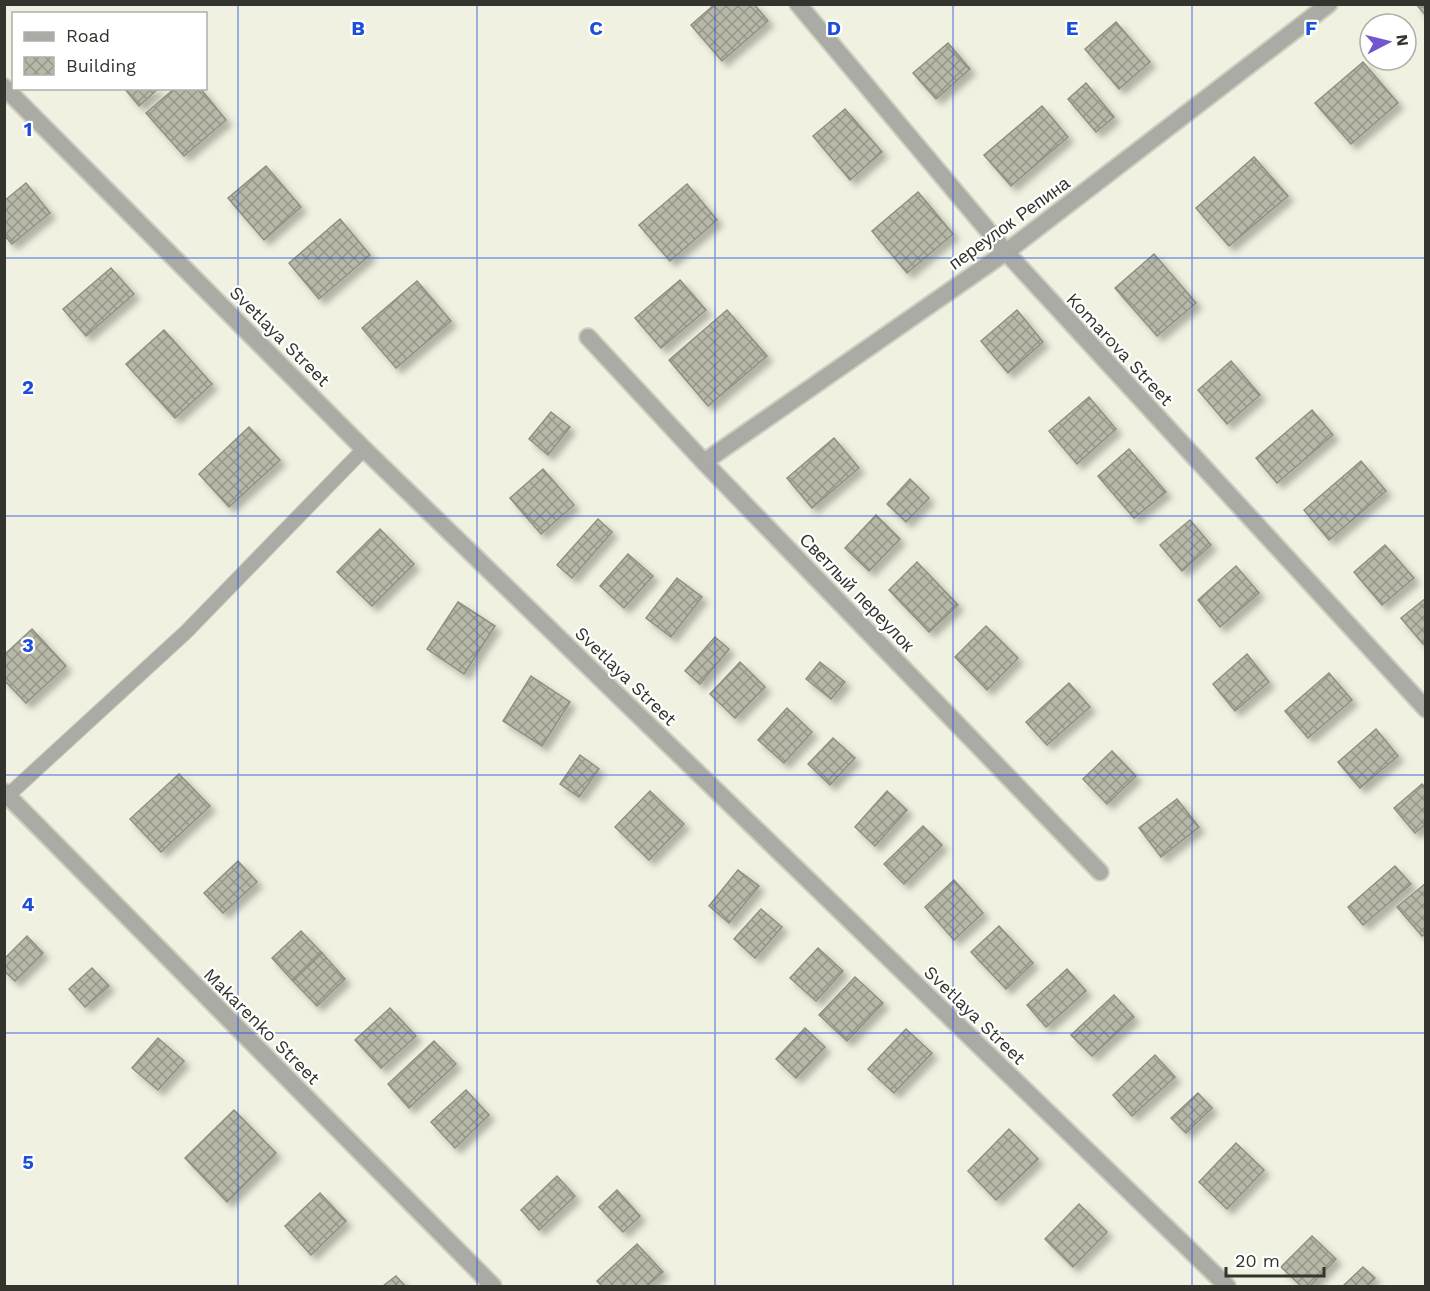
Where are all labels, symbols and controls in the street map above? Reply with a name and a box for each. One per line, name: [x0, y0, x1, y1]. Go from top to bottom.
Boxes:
legend: [12, 12, 207, 90]
north arrow: [1358, 12, 1418, 72]
text: B: [351, 16, 365, 40]
text: C: [589, 16, 603, 40]
text: D: [827, 16, 841, 40]
text: E: [1066, 16, 1078, 40]
text: F: [1305, 16, 1317, 40]
text: Road: [66, 25, 110, 46]
text: N: [1392, 33, 1413, 47]
text: Building: [66, 55, 136, 76]
text: 1: [24, 117, 32, 141]
street label: переулок Репина: [945, 172, 1074, 274]
street label: Svetlaya Street: [226, 282, 335, 391]
street label: Komarova Street: [1062, 288, 1178, 410]
text: 2: [22, 375, 34, 399]
street label: Светлый переулок: [795, 529, 919, 656]
street label: Svetlaya Street: [571, 622, 681, 730]
text: 3: [22, 633, 34, 657]
text: 4: [22, 892, 35, 916]
street label: Svetlaya Street: [920, 961, 1030, 1069]
street label: Makarenko Street: [200, 964, 325, 1089]
text: 5: [22, 1150, 34, 1174]
scale bar: [1226, 1240, 1324, 1278]
text: 20 m: [1235, 1250, 1280, 1271]

